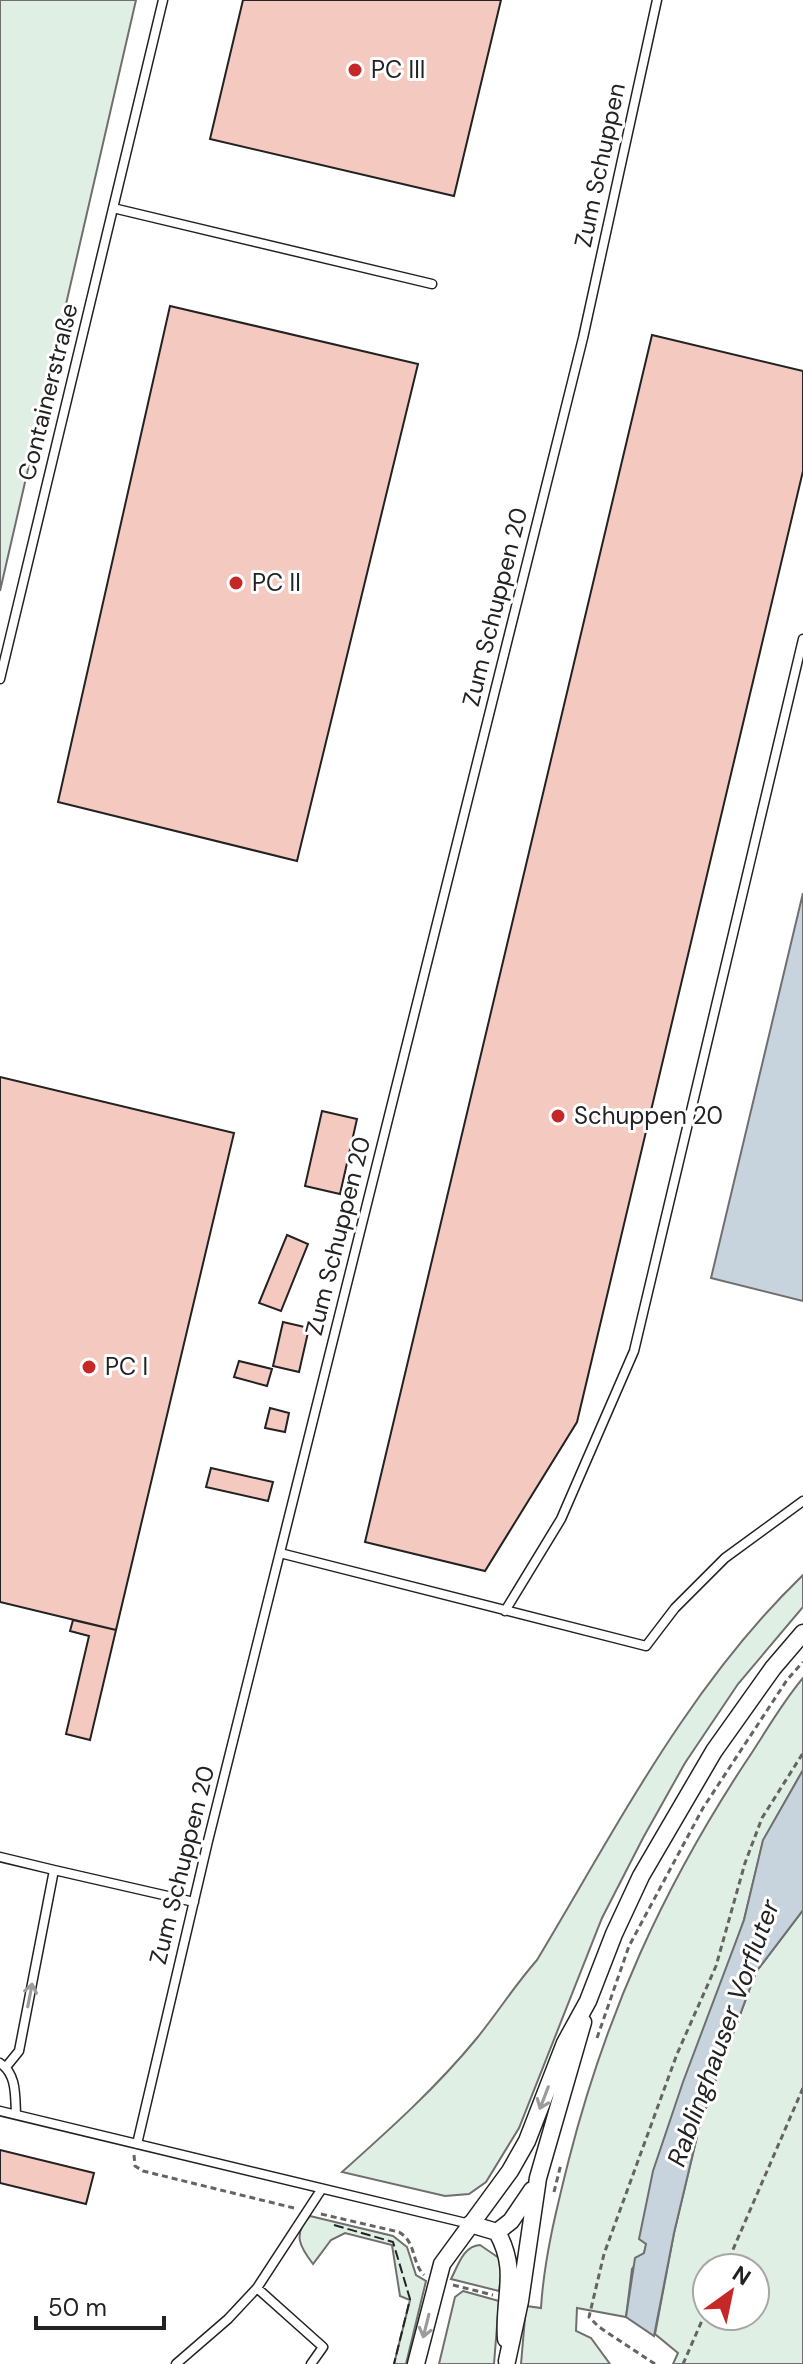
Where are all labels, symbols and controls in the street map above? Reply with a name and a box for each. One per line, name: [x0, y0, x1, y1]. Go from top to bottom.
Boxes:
place label: PC III: [371, 54, 425, 85]
marker: PC III: [346, 61, 364, 79]
street label: Zum Schuppen: [567, 80, 632, 250]
street label: Containerstraße: [10, 300, 85, 484]
street label: Zum Schuppen 20: [455, 504, 534, 709]
place label: PC II: [252, 567, 301, 598]
marker: PC II: [227, 574, 245, 592]
place label: Schuppen 20: [574, 1100, 723, 1131]
marker: Schuppen 20: [549, 1107, 567, 1125]
street label: Zum Schuppen 20: [298, 1133, 377, 1338]
place label: PC I: [105, 1351, 148, 1382]
marker: PC I: [80, 1358, 98, 1376]
street label: Zum Schuppen 20: [142, 1762, 221, 1967]
water label: Rablinghauser Vorfluter: [659, 1894, 788, 2171]
one-way arrow: [23, 1982, 38, 2008]
one-way arrow: [536, 2085, 550, 2110]
north arrow: [691, 2252, 771, 2332]
text: N: [727, 2259, 756, 2292]
scale bar: [36, 2280, 164, 2330]
text: 50 m: [48, 2292, 107, 2323]
one-way arrow: [417, 2312, 432, 2338]

